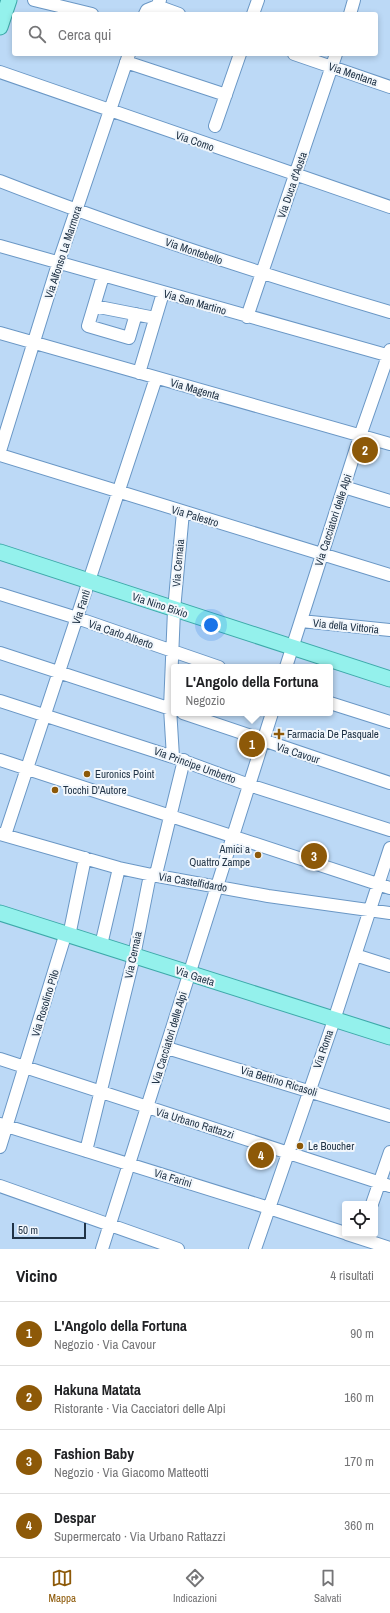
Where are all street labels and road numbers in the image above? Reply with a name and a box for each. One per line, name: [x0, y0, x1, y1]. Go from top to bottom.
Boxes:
street label: Via Mentana: [327, 59, 379, 89]
street label: Via Como: [174, 128, 216, 154]
street label: Via Duca d'Aosta: [274, 150, 310, 220]
street label: Via Alfonso La Marmora: [41, 204, 85, 300]
street label: Via Montebello: [163, 235, 225, 267]
street label: Via San Martino: [162, 286, 228, 318]
street label: Via Magenta: [169, 375, 221, 403]
street label: Via Cacciatori delle Alpi: [311, 472, 355, 568]
street label: Via Palestro: [170, 502, 220, 530]
street label: Via Cernaia: [169, 538, 187, 588]
street label: Via Fanti: [69, 588, 93, 626]
street label: Via Nino Bixio: [130, 589, 190, 621]
street label: Via Carlo Alberto: [87, 616, 155, 652]
street label: Via della Vittoria: [312, 616, 380, 636]
street label: Via Cavour: [274, 739, 322, 767]
street label: Via Principe Umberto: [152, 744, 238, 786]
street label: Via Castelfidardo: [158, 869, 228, 895]
street label: Via Cernaia: [121, 930, 145, 980]
street label: Via Gaeta: [174, 963, 216, 989]
street label: Via Rosolino Pilo: [28, 968, 62, 1038]
street label: Via Cacciatori delle Alpi: [148, 990, 190, 1086]
street label: Via Roma: [310, 1028, 336, 1070]
street label: Via Bettino Ricasoli: [239, 1063, 319, 1099]
street label: Via Urbano Rattazzi: [154, 1104, 236, 1142]
street label: Via Farini: [152, 1166, 194, 1190]

